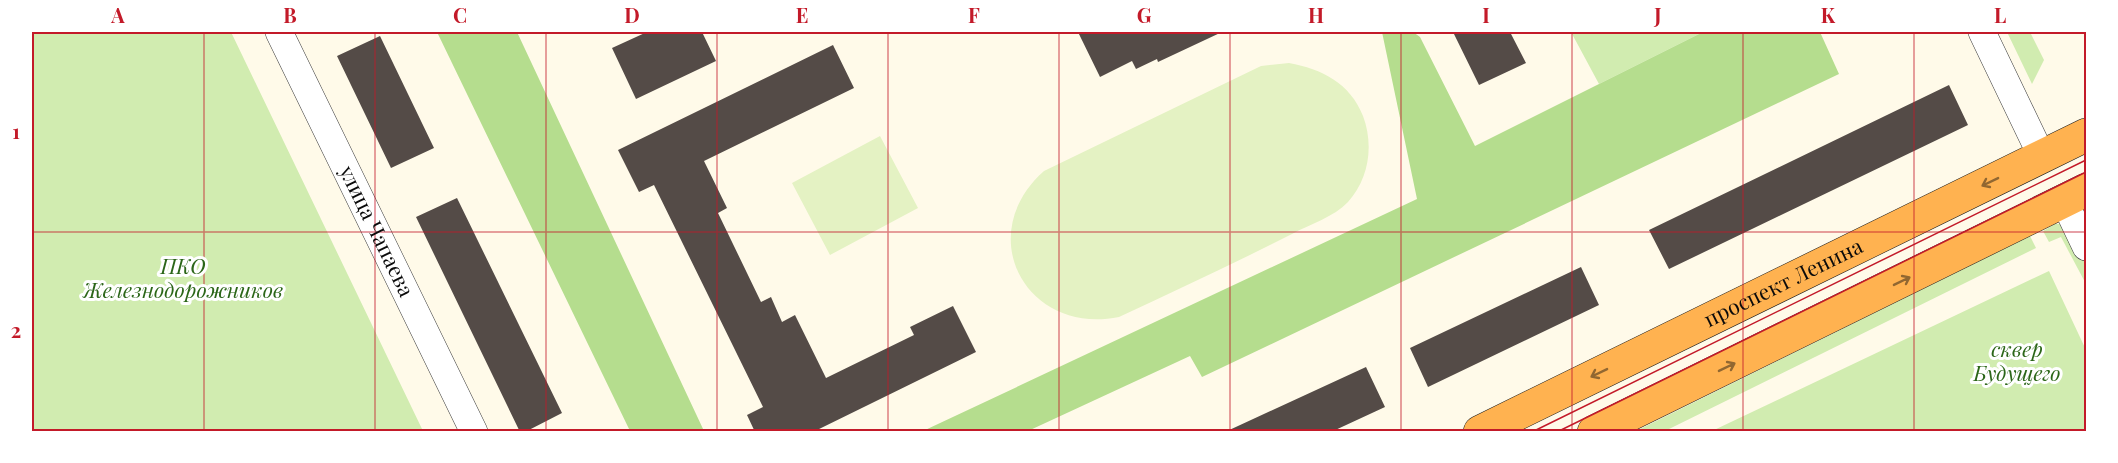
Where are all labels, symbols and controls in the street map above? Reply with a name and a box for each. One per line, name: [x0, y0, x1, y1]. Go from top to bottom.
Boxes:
text: A: [110, 1, 125, 28]
text: B: [283, 1, 297, 28]
text: C: [453, 1, 467, 28]
text: D: [624, 1, 640, 28]
text: E: [796, 1, 808, 28]
text: F: [968, 1, 980, 28]
text: G: [1137, 1, 1152, 28]
text: H: [1308, 1, 1324, 28]
text: I: [1482, 1, 1490, 28]
text: J: [1653, 1, 1662, 28]
text: K: [1821, 1, 1836, 28]
text: L: [1994, 1, 2006, 28]
text: 1: [12, 117, 20, 144]
street label: улица Чапаева: [334, 160, 422, 301]
one-way arrow: [1981, 177, 1999, 189]
street label: проспект Ленина: [1699, 231, 1867, 332]
park label: ПКО Железнодорожников: [82, 251, 283, 303]
one-way arrow: [1892, 275, 1910, 286]
text: 2: [11, 316, 21, 343]
park label: сквер Будущего: [1972, 334, 2061, 386]
one-way arrow: [1717, 360, 1735, 372]
one-way arrow: [1590, 368, 1608, 380]

